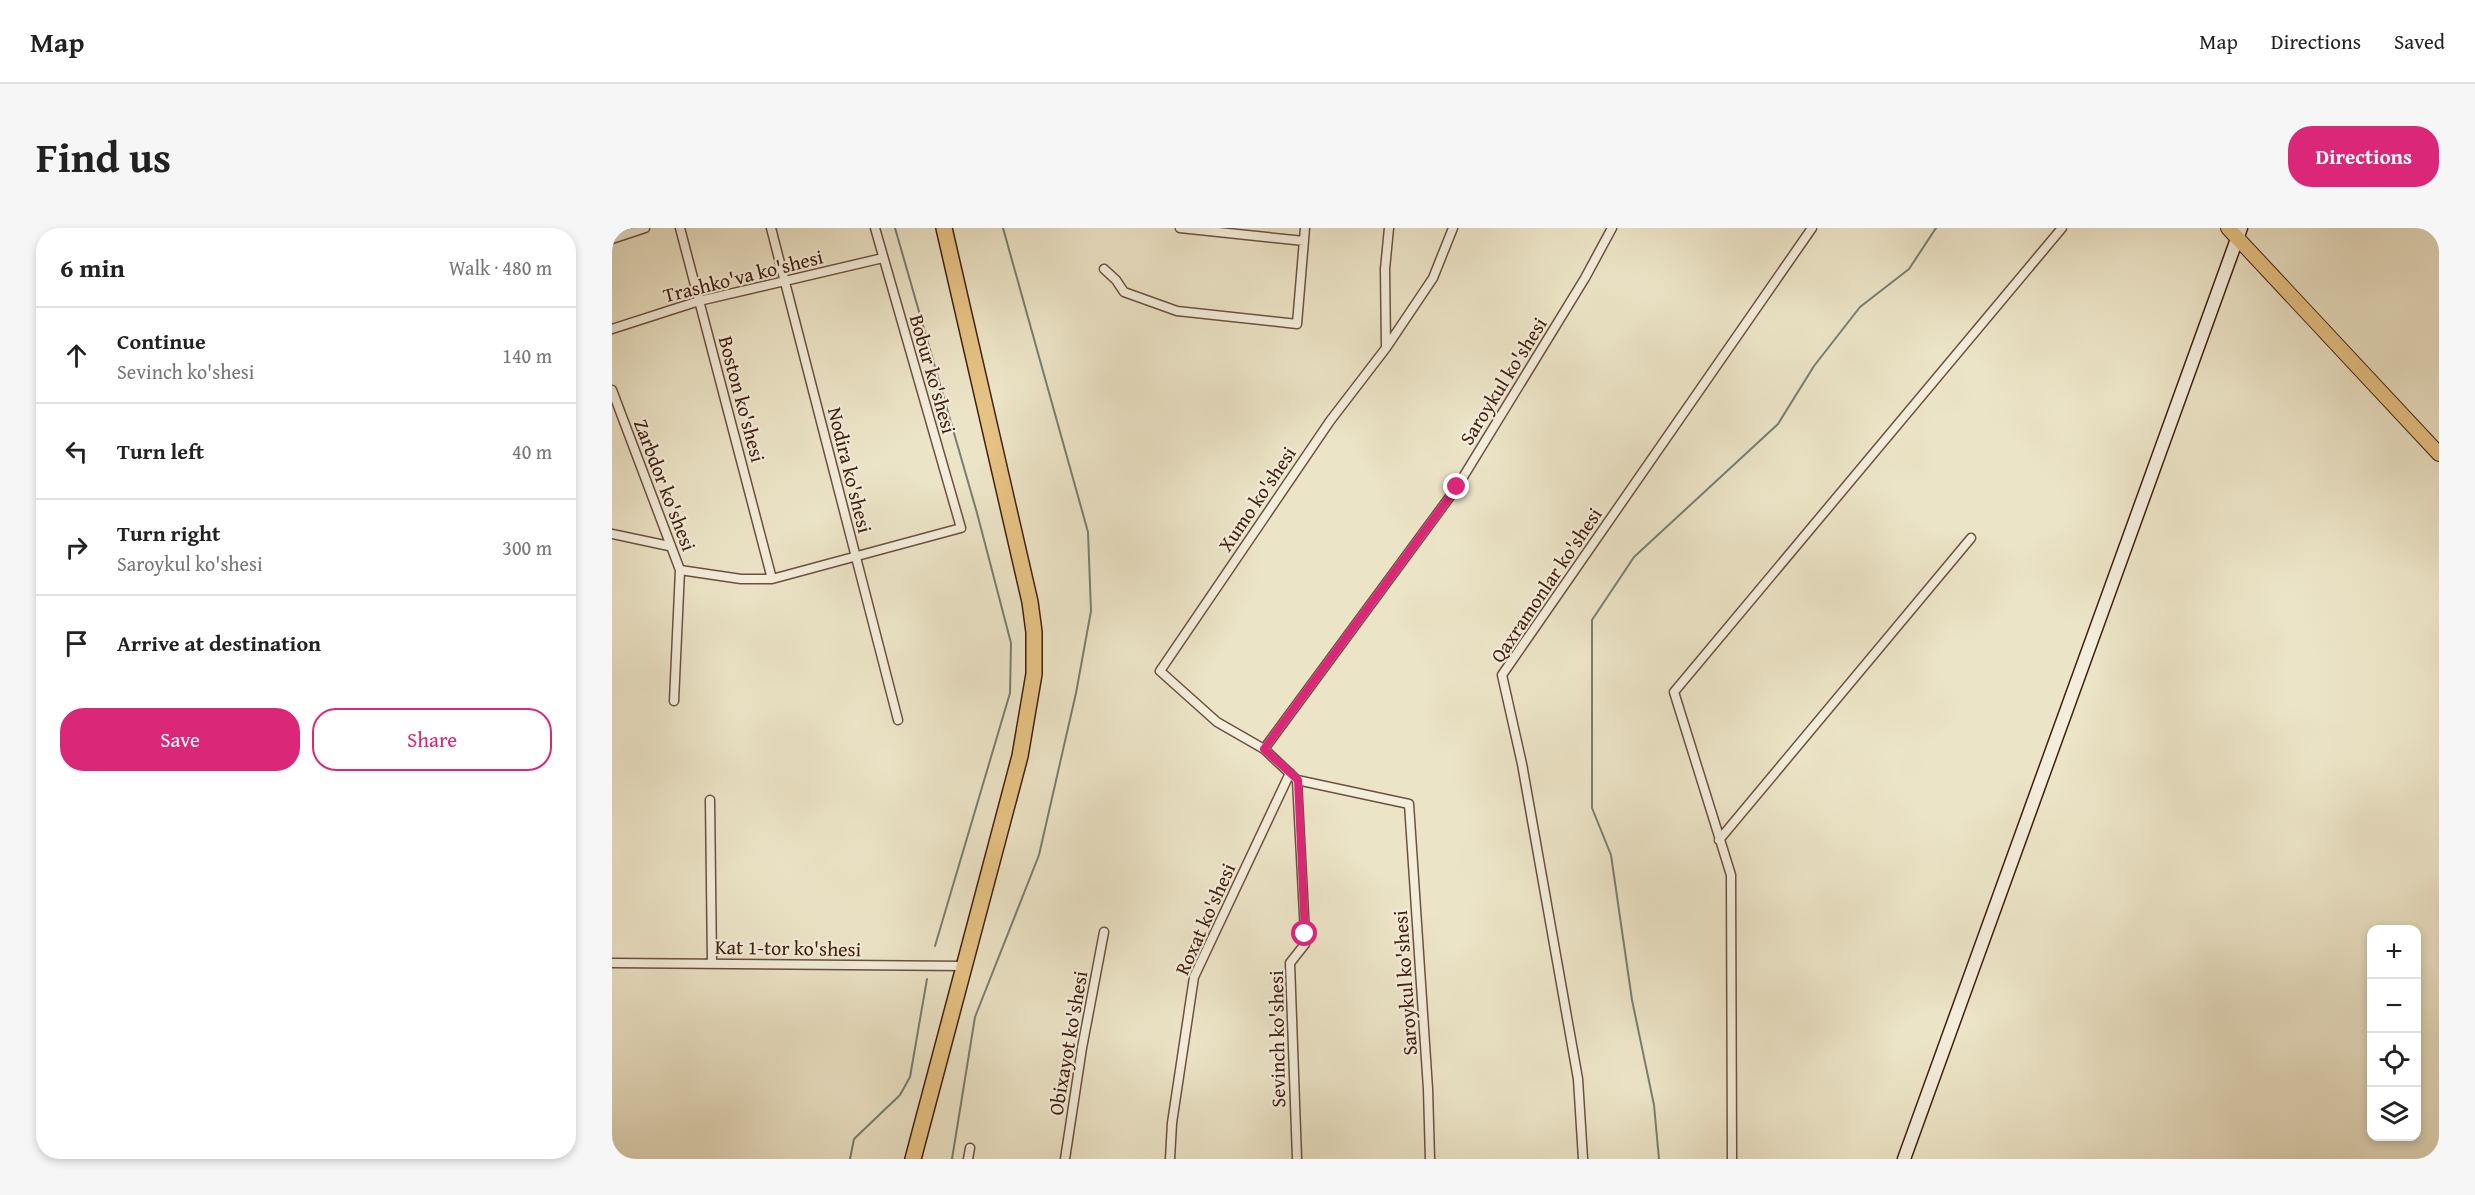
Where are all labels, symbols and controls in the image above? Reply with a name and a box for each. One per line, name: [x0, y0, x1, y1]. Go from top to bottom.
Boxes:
text: Map: [30, 21, 84, 62]
text: Map: [2199, 26, 2238, 57]
text: Directions: [2271, 26, 2361, 57]
text: Saved: [2394, 26, 2445, 57]
text: Find us: [36, 126, 171, 187]
button: Directions: [2288, 126, 2439, 187]
street label: Trashko'va ko'shesi: [660, 242, 826, 309]
text: 6 min: [60, 248, 125, 287]
text: Walk · 480 m: [449, 253, 552, 282]
street label: Bobur ko'shesi: [903, 311, 964, 437]
street label: Saroykul ko'shesi: [1452, 311, 1554, 450]
text: Continue: [117, 325, 206, 357]
street label: Boston ko'shesi: [712, 333, 773, 466]
icon: ahead: [60, 339, 93, 372]
text: 140 m: [502, 341, 552, 370]
text: Sevinch ko'shesi: [117, 357, 254, 386]
street label: Nodira ko'shesi: [821, 404, 880, 536]
street label: Zarbdor ko'shesi: [627, 415, 704, 555]
icon: left: [60, 435, 93, 468]
text: Turn left: [117, 435, 204, 467]
text: 40 m: [512, 437, 552, 466]
street label: Xumo ko'shesi: [1211, 440, 1303, 557]
route end: [1443, 473, 1469, 499]
street label: Qaxramonlar ko'shesi: [1483, 501, 1609, 668]
text: Turn right: [117, 517, 220, 549]
icon: right: [60, 531, 93, 564]
text: 300 m: [502, 533, 552, 562]
text: Saroykul ko'shesi: [117, 549, 263, 578]
icon: arrive: [60, 627, 93, 660]
text: Arrive at destination: [117, 627, 321, 659]
button: Save: [60, 708, 300, 771]
button: Share: [312, 708, 552, 771]
street label: Roxat ko'shesi: [1167, 858, 1242, 979]
street label: Saroykul ko'shesi: [1385, 909, 1424, 1057]
route start: [1291, 920, 1317, 946]
map controls: [2367, 925, 2421, 1141]
button: +: [2367, 925, 2421, 979]
street label: Kat 1-tor ko'shesi: [715, 932, 862, 963]
street label: Obixayot ko'shesi: [1041, 968, 1095, 1117]
street label: Sevinch ko'shesi: [1261, 970, 1292, 1108]
button: −: [2367, 979, 2421, 1033]
button: locate: [2367, 1033, 2421, 1087]
button: layers: [2367, 1087, 2421, 1141]

